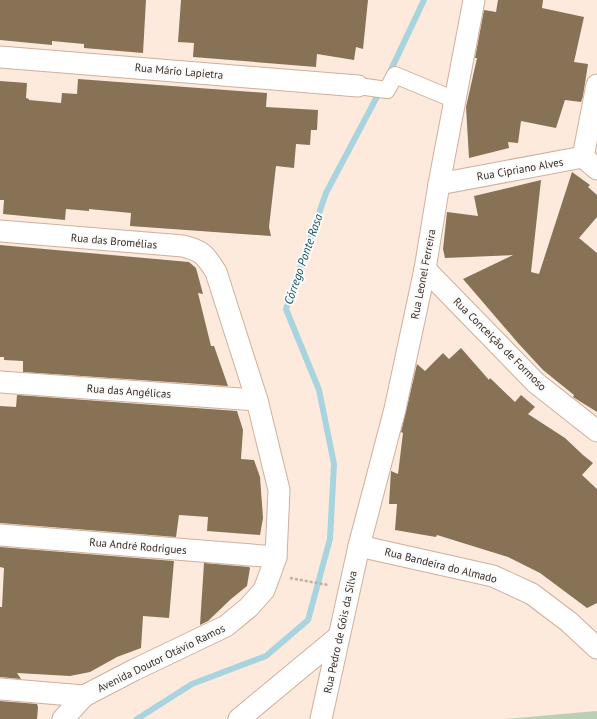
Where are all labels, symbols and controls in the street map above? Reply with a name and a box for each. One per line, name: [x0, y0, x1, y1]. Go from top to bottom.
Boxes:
street label: Rua Mário Lapietra: [134, 60, 224, 82]
street label: Rua Cipriano Alves: [476, 154, 565, 184]
water label: Córrego Ponte Rasa: [281, 212, 326, 306]
street label: Rua Leonel Ferreira: [407, 228, 439, 320]
street label: Rua das Bromélias: [70, 230, 158, 252]
street label: Rua Conceição de Formoso: [450, 294, 550, 394]
street label: Rua das Angélicas: [86, 381, 172, 401]
street label: Rua André Rodrigues: [89, 535, 188, 557]
street label: Rua Bandeira do Almado: [383, 544, 499, 586]
street label: Rua Pedro de Góis da Silva: [320, 569, 360, 695]
street label: Avenida Doutor Otávio Ramos: [95, 621, 228, 695]

